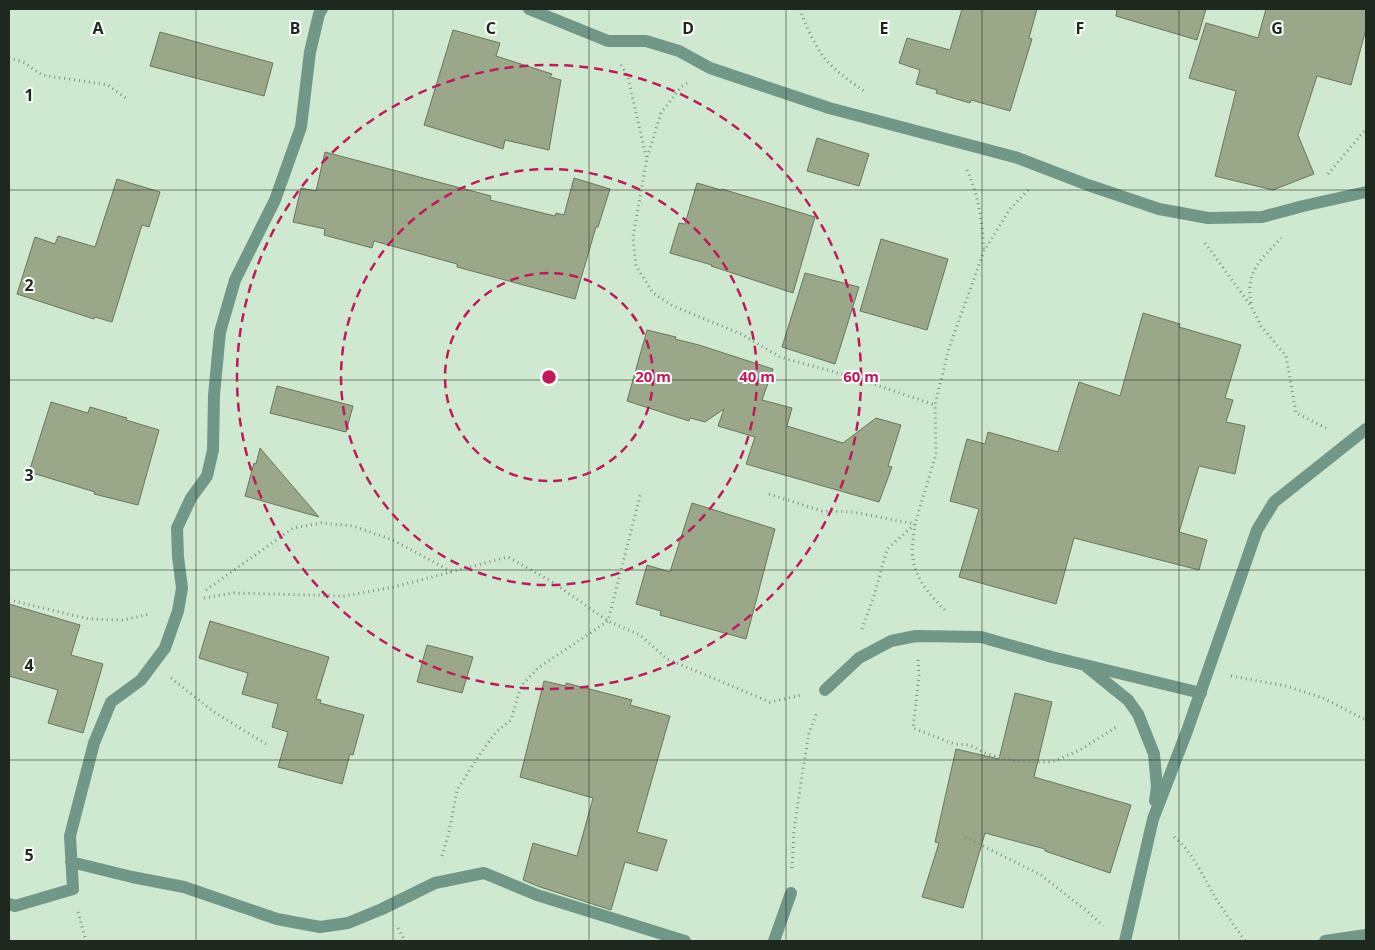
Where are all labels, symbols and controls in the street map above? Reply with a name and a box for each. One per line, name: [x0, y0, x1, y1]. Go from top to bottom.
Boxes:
text: A: [92, 17, 104, 39]
text: B: [290, 17, 300, 39]
text: C: [486, 17, 496, 39]
text: D: [682, 17, 694, 39]
text: E: [880, 17, 889, 39]
text: F: [1076, 17, 1084, 39]
text: G: [1271, 17, 1283, 39]
text: 1: [24, 84, 34, 106]
text: 2: [24, 274, 34, 296]
text: 20 m: [635, 366, 671, 386]
text: 40 m: [739, 366, 775, 386]
text: 60 m: [843, 366, 879, 386]
centre of rings: [540, 368, 558, 386]
text: 3: [24, 464, 34, 486]
text: 4: [24, 654, 34, 676]
text: 5: [24, 844, 34, 866]

